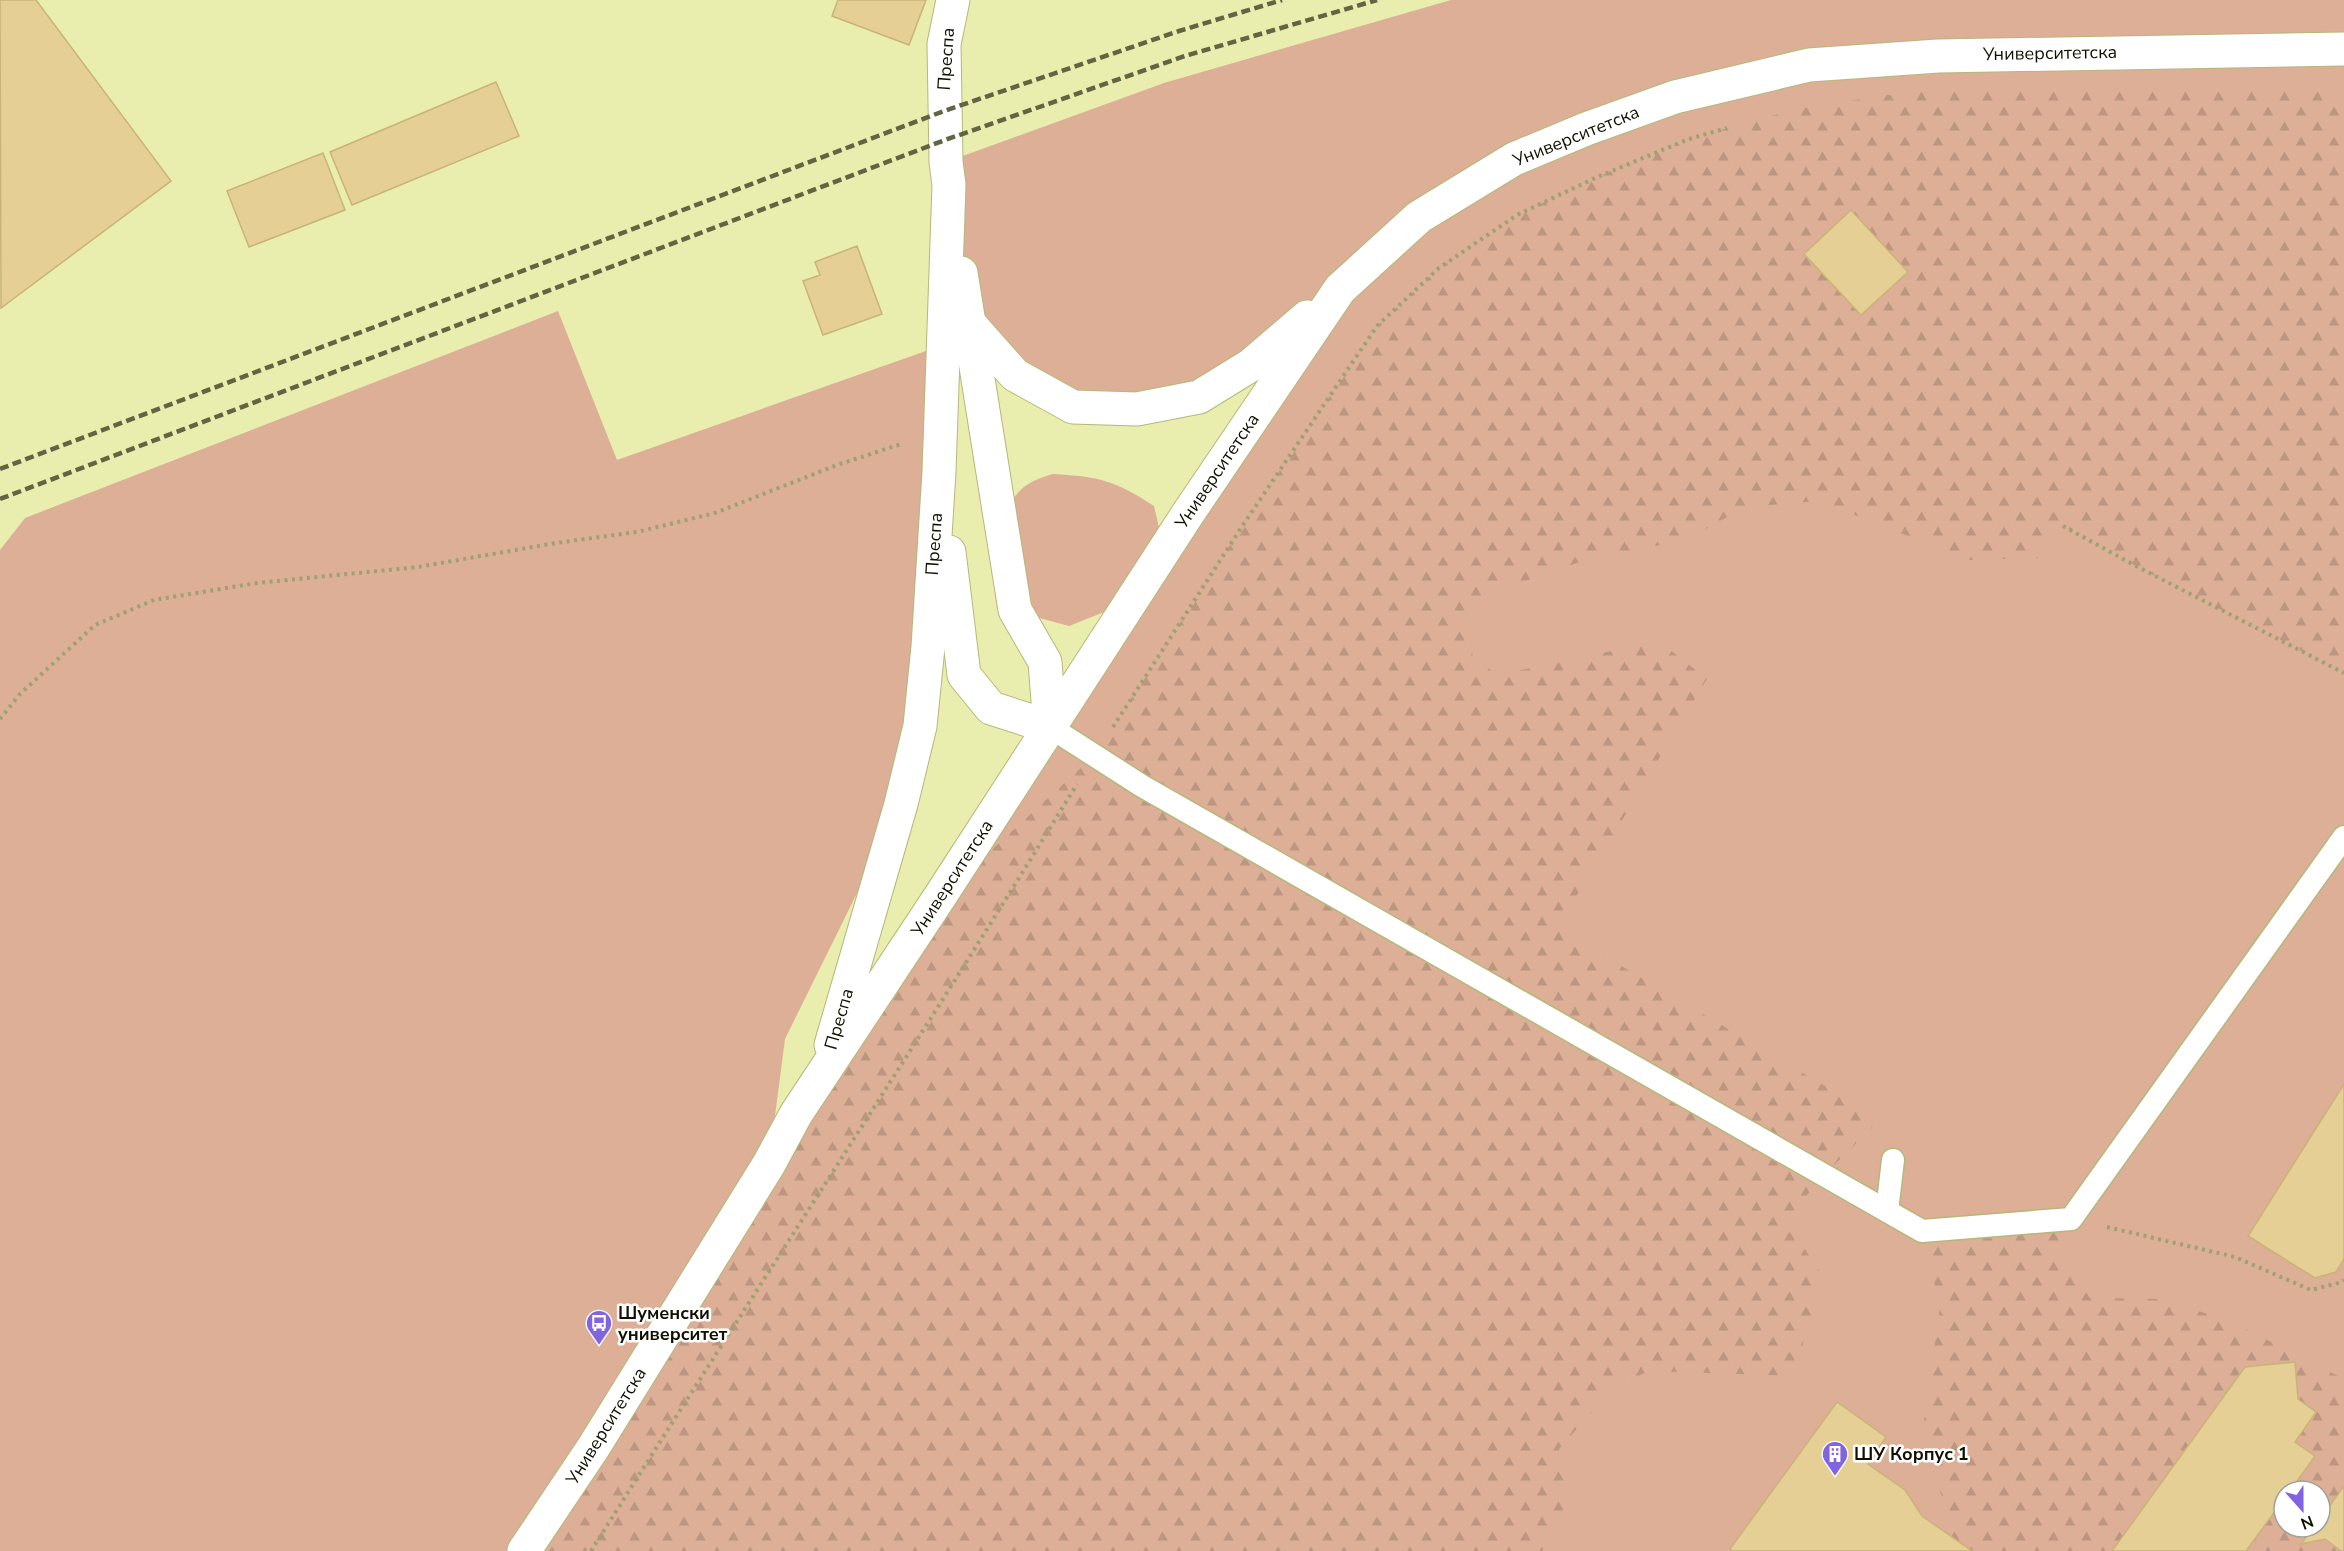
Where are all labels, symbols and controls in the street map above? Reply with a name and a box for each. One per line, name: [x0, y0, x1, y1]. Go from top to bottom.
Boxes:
street label: Преспа: [932, 27, 960, 91]
street label: Университетска: [1982, 40, 2117, 66]
street label: Университетска: [1508, 100, 1643, 173]
street label: Университетска: [1169, 409, 1265, 534]
street label: Преспа: [920, 512, 948, 576]
street label: Университетска: [905, 815, 999, 942]
street label: Преспа: [819, 986, 859, 1052]
place label: Шуменски университет: [618, 1301, 728, 1346]
bus stop icon: Шуменски университет: [584, 1308, 614, 1346]
street label: Университетска: [560, 1363, 652, 1490]
building icon: ШУ Корпус 1: [1820, 1439, 1850, 1477]
place label: ШУ Корпус 1: [1854, 1442, 1969, 1466]
north arrow: [2272, 1479, 2332, 1539]
text: N: [2297, 1510, 2317, 1534]

